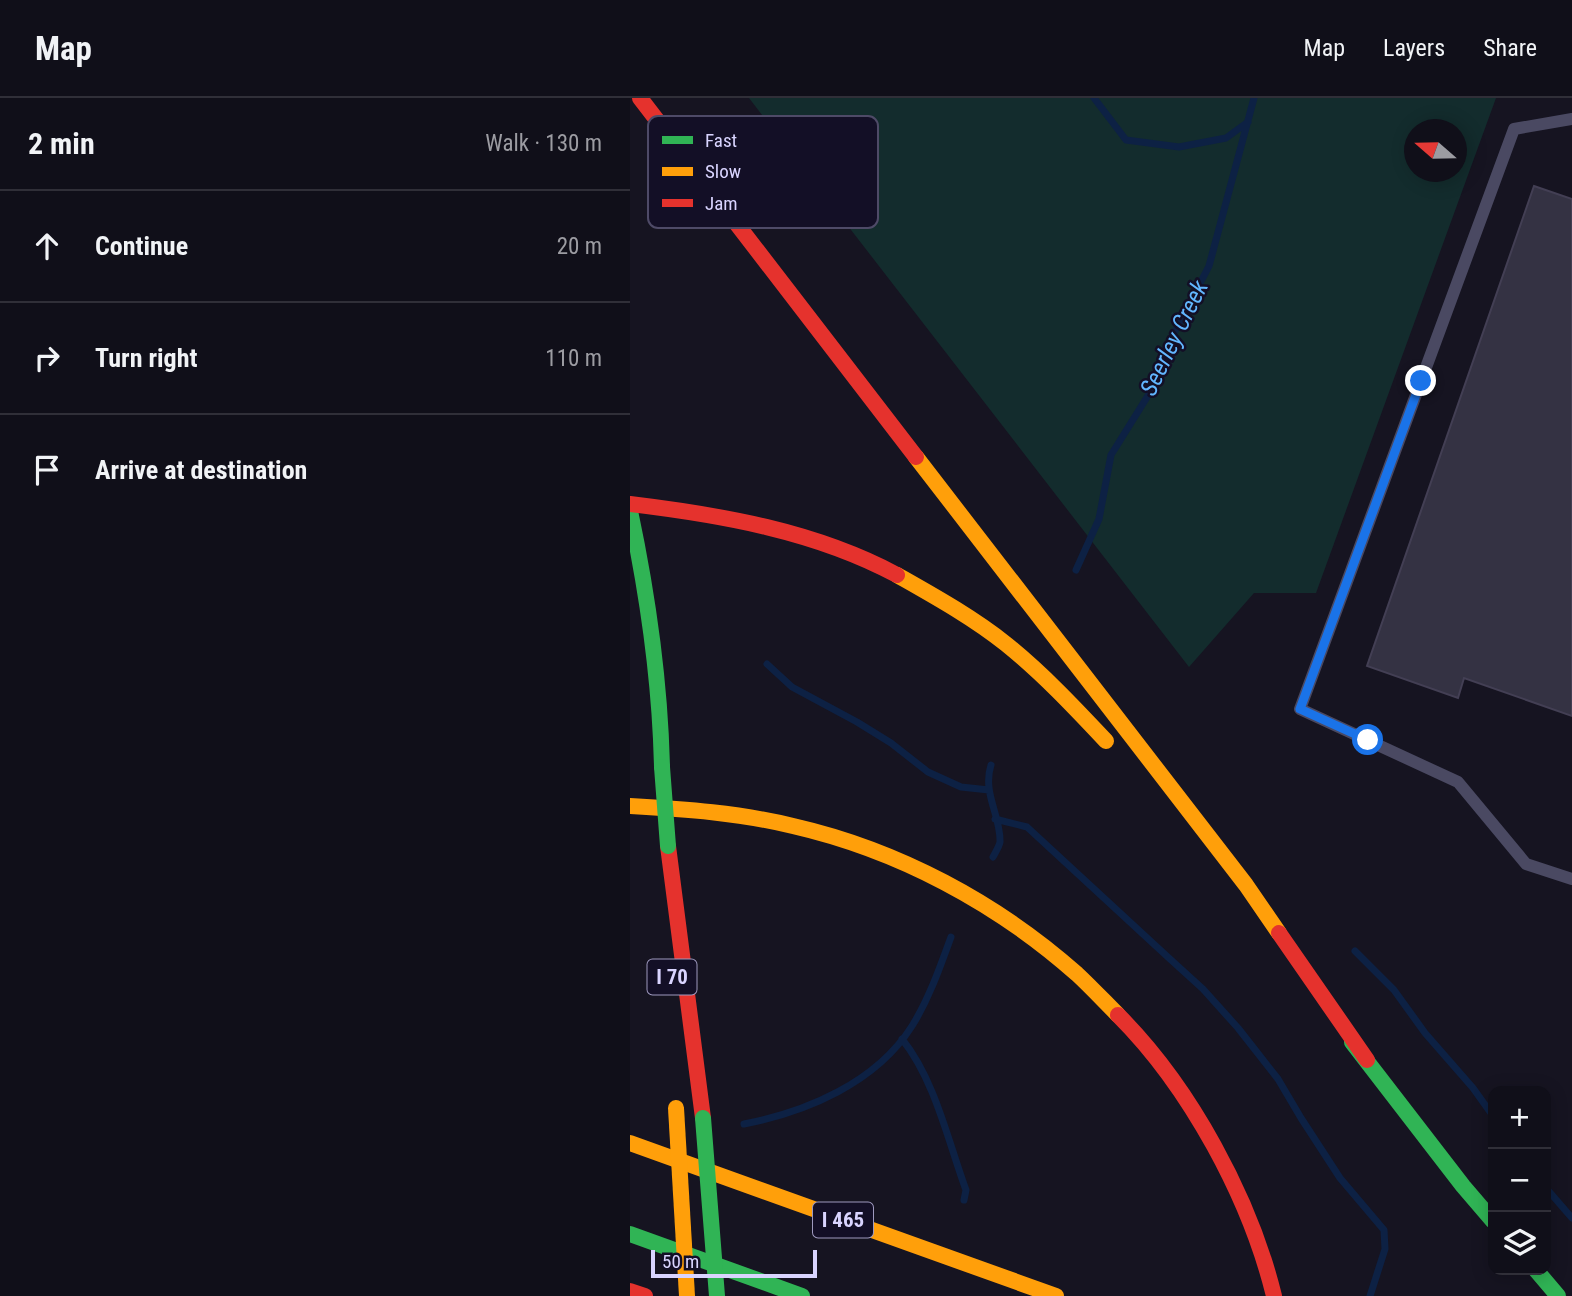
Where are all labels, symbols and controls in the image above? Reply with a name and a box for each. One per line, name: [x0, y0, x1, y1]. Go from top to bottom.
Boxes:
text: Map: [35, 29, 92, 68]
text: Map: [1304, 34, 1345, 62]
text: Layers: [1383, 34, 1445, 62]
text: Share: [1483, 34, 1537, 62]
legend: [648, 116, 878, 228]
north arrow: [1404, 119, 1467, 182]
text: 2 min: [28, 126, 95, 161]
text: Fast: [705, 129, 737, 152]
text: Walk · 130 m: [485, 130, 602, 157]
text: Slow: [705, 160, 741, 183]
text: Jam: [705, 192, 738, 215]
icon: ahead: [28, 227, 66, 265]
text: Continue: [95, 231, 188, 261]
text: 20 m: [557, 233, 602, 260]
water label: Seerley Creek: [1134, 275, 1214, 400]
icon: right: [28, 339, 66, 377]
text: Turn right: [95, 343, 197, 373]
text: 110 m: [545, 345, 602, 372]
route end: [1405, 365, 1436, 396]
icon: arrive: [28, 451, 66, 489]
text: Arrive at destination: [95, 455, 307, 485]
route start: [1352, 724, 1383, 755]
road number: I 70: [648, 960, 696, 994]
map controls: [1488, 1086, 1551, 1275]
button: +: [1488, 1086, 1551, 1149]
button: −: [1488, 1149, 1551, 1212]
road number: I 465: [813, 1202, 873, 1238]
button: layers: [1488, 1212, 1551, 1275]
scale bar: [651, 1247, 817, 1279]
text: 50 m: [662, 1250, 699, 1273]

